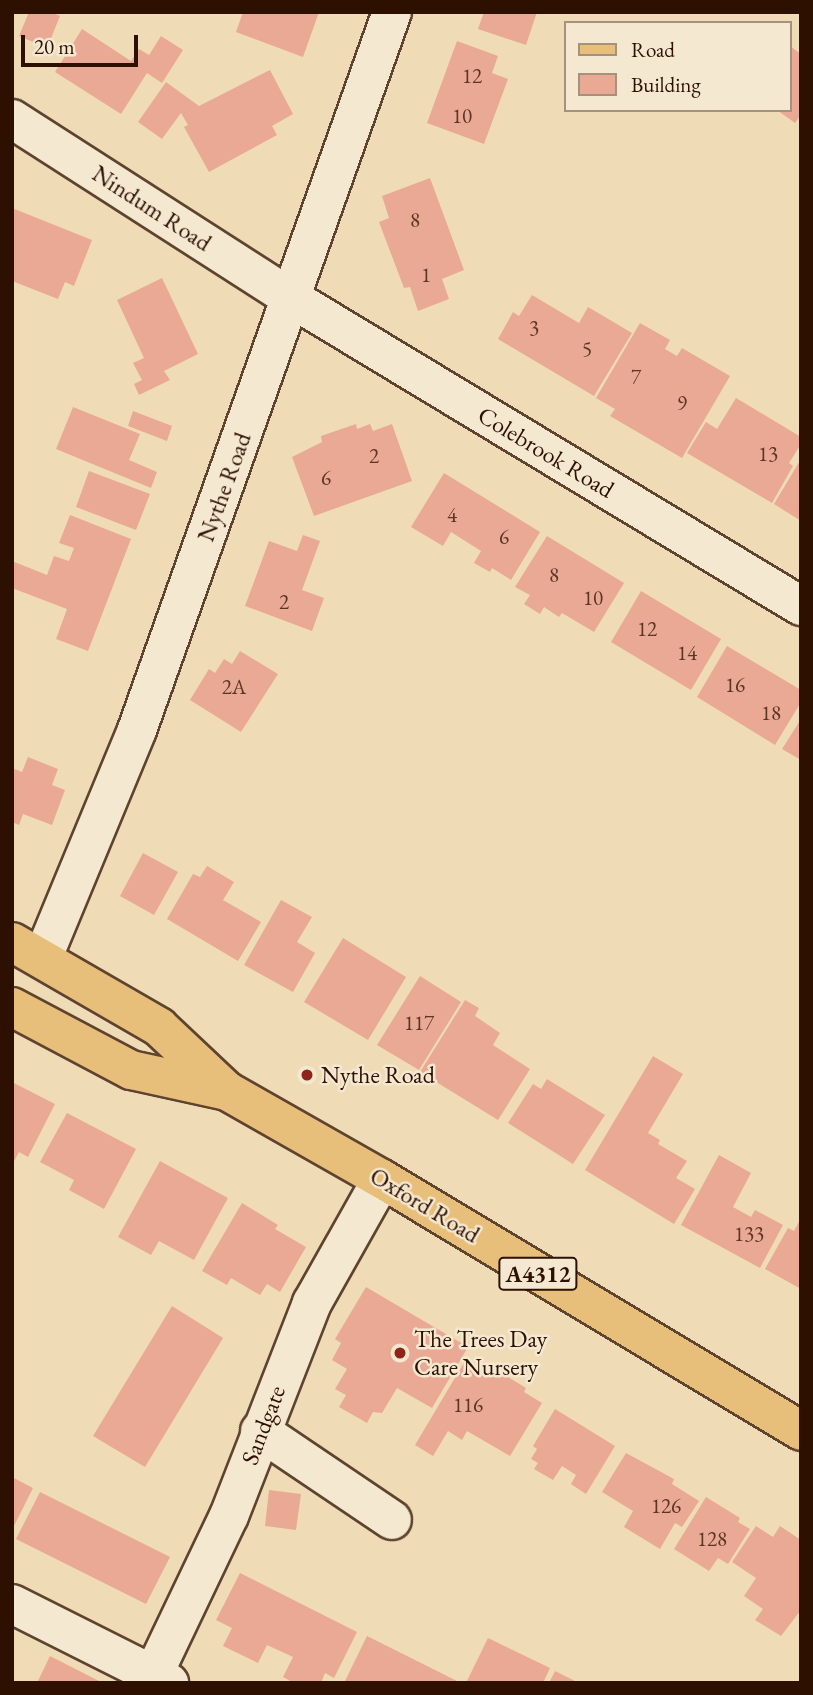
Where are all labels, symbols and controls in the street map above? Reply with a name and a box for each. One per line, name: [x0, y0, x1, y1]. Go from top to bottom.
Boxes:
scale bar: [24, 21, 142, 65]
legend: [564, 21, 792, 112]
text: 20 m: [34, 33, 75, 60]
text: Road: [631, 36, 675, 63]
house number: 12: [462, 63, 482, 89]
text: Building: [631, 71, 701, 98]
house number: 10: [452, 103, 472, 129]
street label: Nindum Road: [87, 159, 217, 257]
house number: 8: [410, 207, 420, 233]
house number: 1: [421, 262, 431, 288]
house number: 3: [529, 315, 539, 341]
house number: 5: [582, 336, 592, 362]
house number: 7: [631, 364, 641, 390]
house number: 9: [677, 390, 687, 416]
street label: Colebrook Road: [473, 400, 619, 504]
street label: Nythe Road: [191, 429, 257, 545]
house number: 13: [758, 441, 778, 467]
house number: 2: [369, 443, 379, 469]
house number: 6: [321, 465, 331, 491]
house number: 4: [447, 502, 457, 528]
house number: 6: [499, 524, 509, 550]
house number: 8: [549, 562, 559, 588]
house number: 10: [583, 585, 603, 611]
house number: 2: [279, 589, 289, 615]
house number: 12: [637, 616, 657, 642]
house number: 14: [677, 640, 697, 666]
house number: 16: [725, 672, 745, 698]
house number: 2A: [222, 674, 246, 700]
house number: 18: [761, 700, 781, 726]
house number: 117: [404, 1010, 434, 1036]
place label: Nythe Road: [321, 1061, 435, 1089]
marker: Nythe Road: [299, 1067, 315, 1083]
street label: Oxford Road: [365, 1161, 485, 1249]
house number: 133: [734, 1221, 764, 1247]
road number: A4312: [498, 1254, 578, 1294]
place label: The Trees Day Care Nursery: [414, 1325, 547, 1381]
marker: The Trees Day Care Nursery: [392, 1345, 408, 1361]
street label: Sandgate: [235, 1381, 291, 1469]
house number: 116: [453, 1392, 483, 1418]
house number: 126: [651, 1493, 681, 1519]
house number: 128: [697, 1526, 727, 1552]

